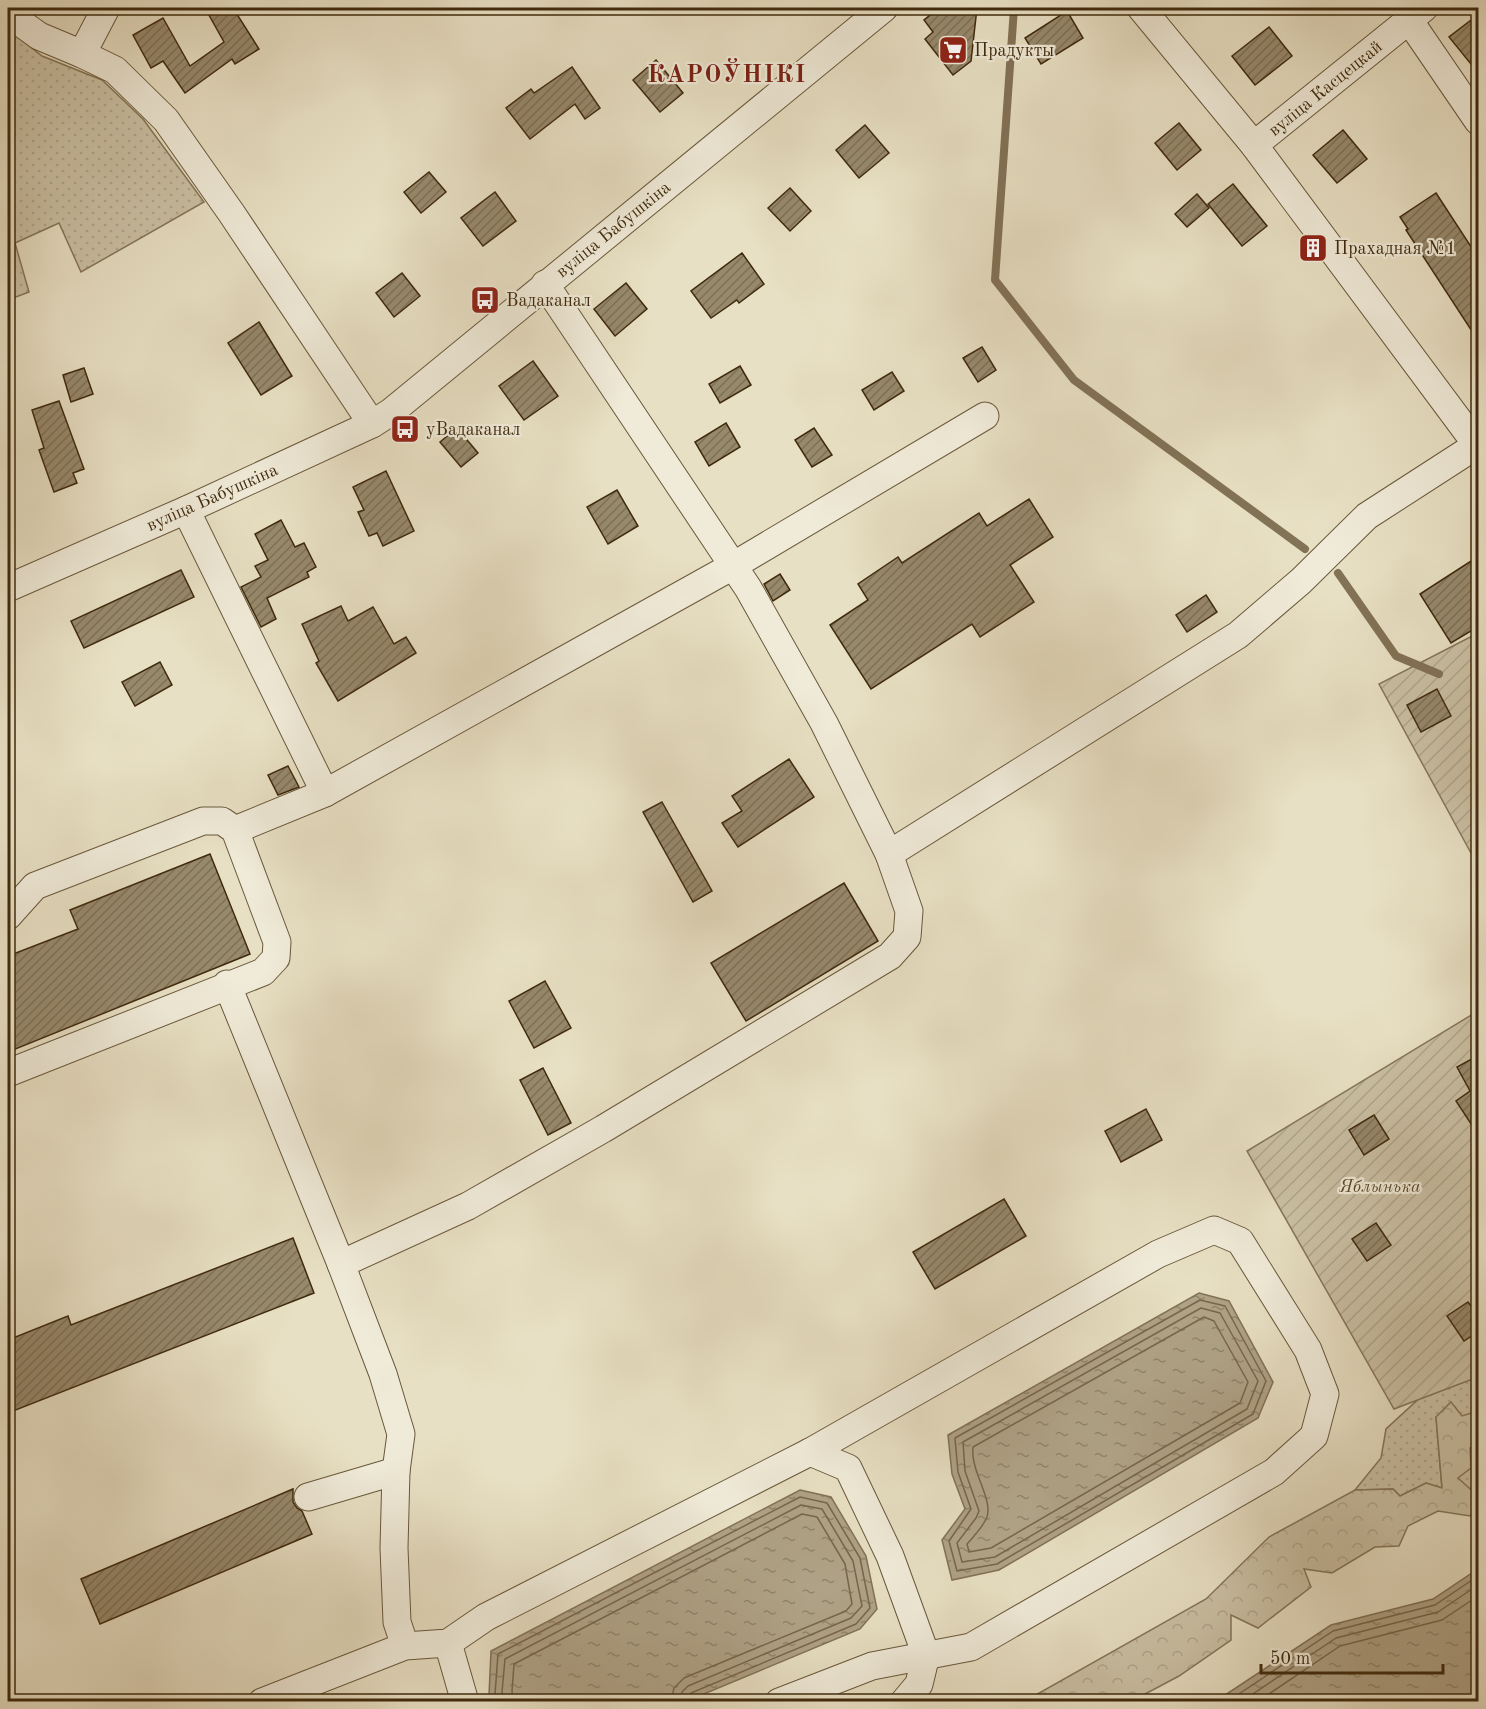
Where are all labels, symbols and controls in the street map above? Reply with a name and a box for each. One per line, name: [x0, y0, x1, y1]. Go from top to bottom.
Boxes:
supermarket icon: Прадукты: [937, 34, 969, 66]
street label: вуліца Касцецкай: [1265, 38, 1386, 140]
place label: Прадукты: [974, 42, 1054, 60]
district label: КАРОЎНІКІ: [647, 58, 807, 88]
street label: вуліца Бабушкіна: [553, 178, 674, 281]
building icon: Прахадная №1: [1297, 232, 1329, 264]
place label: Прахадная №1: [1334, 240, 1456, 258]
bus stop icon: Вадаканал: [469, 284, 501, 316]
place label: Вадаканал: [506, 292, 591, 310]
bus stop icon: уВадаканал: [389, 413, 421, 445]
place label: уВадаканал: [426, 421, 520, 439]
street label: вуліца Бабушкіна: [144, 461, 281, 535]
park label: Яблынька: [1339, 1178, 1421, 1196]
scale bar: [1261, 1637, 1442, 1675]
text: 50 m: [1270, 1650, 1310, 1668]

